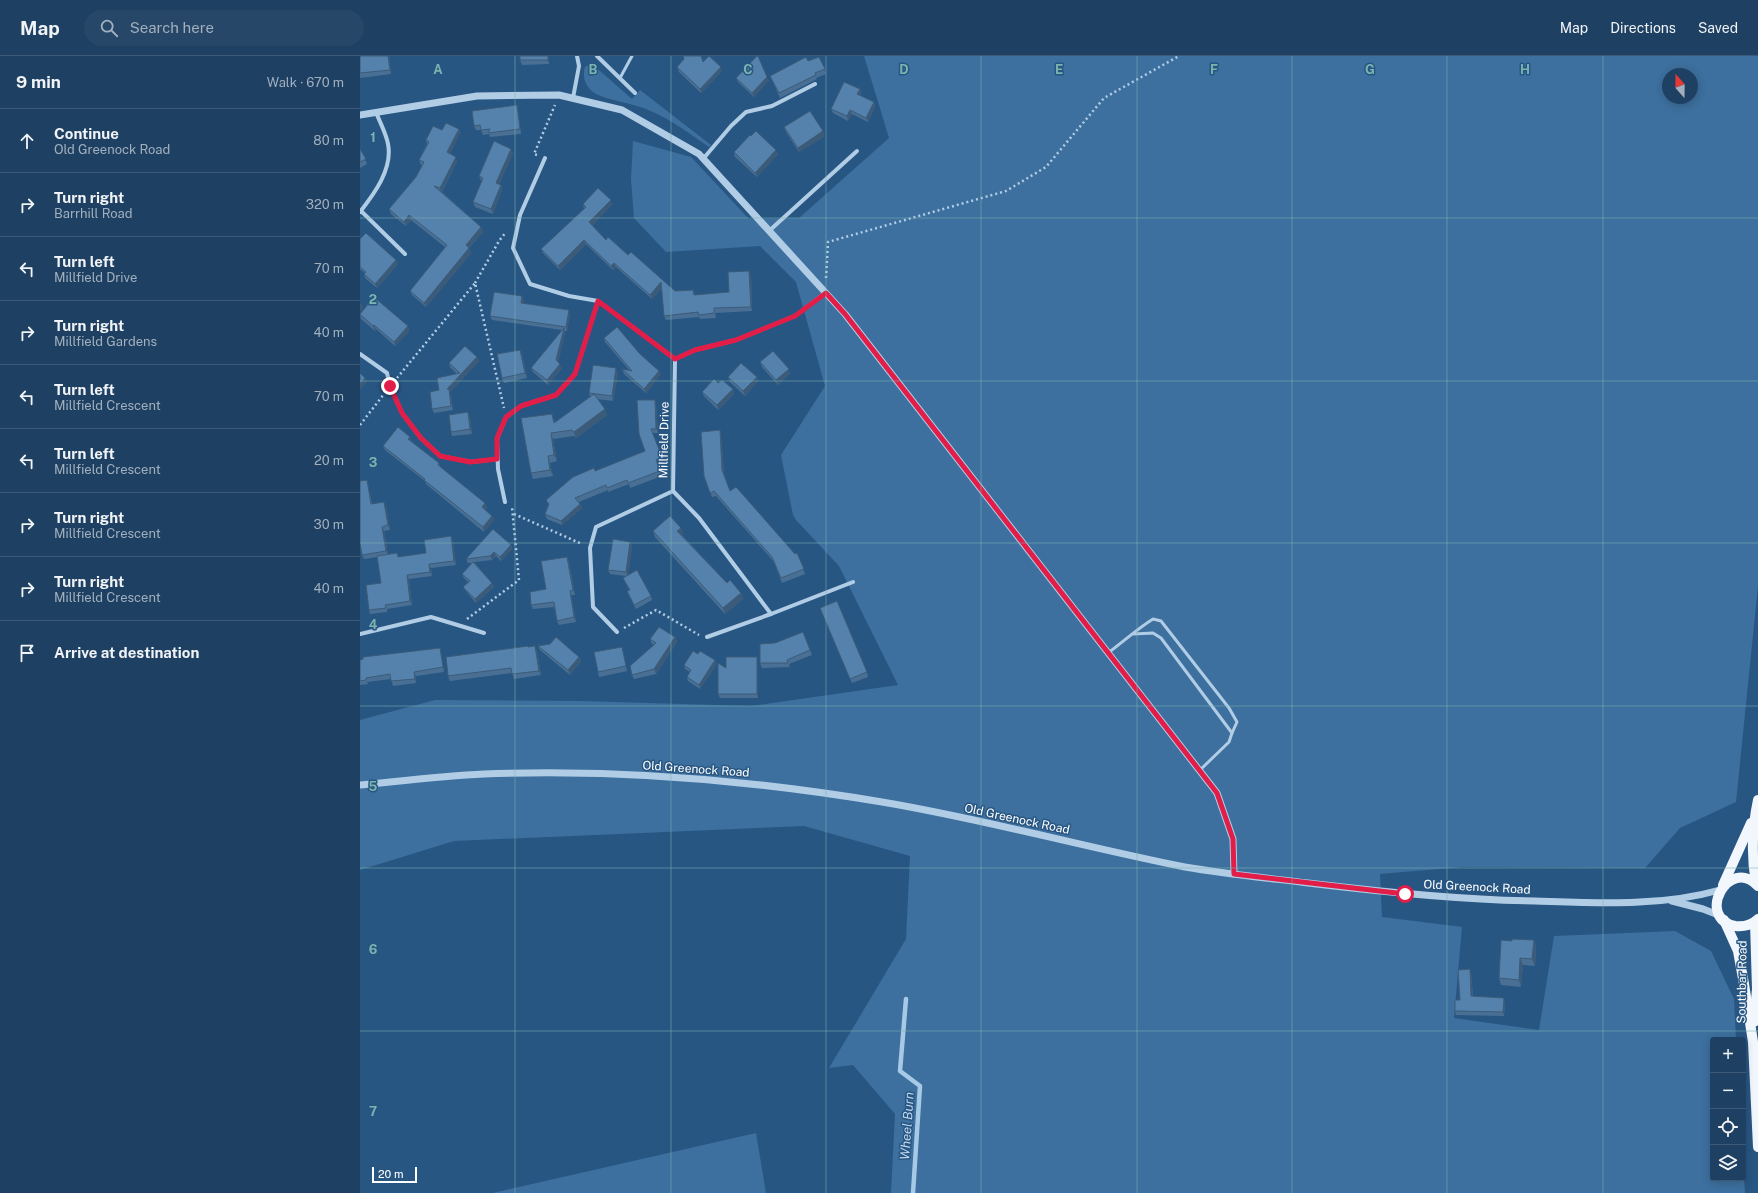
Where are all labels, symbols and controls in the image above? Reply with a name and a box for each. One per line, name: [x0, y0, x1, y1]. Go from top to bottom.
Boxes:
search box: [84, 10, 364, 46]
text: Map: [20, 17, 60, 39]
icon: search: [98, 17, 120, 39]
text: Search here: [130, 19, 214, 36]
text: Map: [1560, 20, 1588, 36]
text: Directions: [1610, 20, 1676, 36]
text: Saved: [1698, 20, 1738, 36]
text: A: [433, 62, 443, 77]
text: B: [589, 62, 598, 77]
text: C: [743, 62, 753, 77]
text: D: [899, 62, 909, 77]
text: E: [1055, 62, 1063, 77]
text: F: [1210, 62, 1218, 77]
text: G: [1365, 62, 1375, 77]
text: H: [1520, 62, 1530, 77]
north arrow: [1662, 68, 1698, 104]
text: 9 min: [16, 72, 61, 92]
text: Walk · 670 m: [267, 75, 344, 90]
text: Continue: [54, 125, 119, 142]
icon: ahead: [16, 130, 38, 152]
text: 1: [370, 130, 376, 145]
text: 80 m: [313, 133, 344, 148]
text: Old Greenock Road: [54, 142, 170, 157]
text: Turn right: [54, 189, 124, 206]
icon: right: [16, 194, 38, 216]
text: 320 m: [306, 197, 344, 212]
text: Barrhill Road: [54, 206, 133, 221]
text: Turn left: [54, 253, 115, 270]
icon: left: [16, 258, 38, 280]
text: 70 m: [314, 261, 344, 276]
text: Millfield Drive: [54, 270, 137, 285]
text: 2: [369, 292, 377, 307]
text: Turn right: [54, 317, 124, 334]
icon: right: [16, 322, 38, 344]
text: 40 m: [313, 325, 344, 340]
text: Millfield Gardens: [54, 334, 157, 349]
route end: [381, 377, 399, 395]
text: Turn left: [54, 381, 115, 398]
icon: left: [16, 386, 38, 408]
text: 70 m: [314, 389, 344, 404]
text: Millfield Crescent: [54, 398, 161, 413]
street label: Millfield Drive: [656, 401, 672, 479]
text: Turn left: [54, 445, 115, 462]
icon: left: [16, 450, 38, 472]
text: 20 m: [314, 453, 344, 468]
text: 3: [369, 455, 378, 470]
text: Millfield Crescent: [54, 462, 161, 477]
text: Turn right: [54, 509, 124, 526]
icon: right: [16, 514, 38, 536]
text: 30 m: [314, 517, 344, 532]
text: Millfield Crescent: [54, 526, 161, 541]
text: Turn right: [54, 573, 124, 590]
icon: right: [16, 578, 38, 600]
text: 40 m: [313, 581, 344, 596]
text: Millfield Crescent: [54, 590, 161, 605]
text: 4: [369, 617, 378, 632]
icon: arrive: [16, 642, 38, 664]
text: Arrive at destination: [54, 644, 199, 661]
street label: Old Greenock Road: [642, 758, 750, 780]
text: 5: [369, 779, 378, 794]
street label: Old Greenock Road: [963, 801, 1071, 837]
street label: Old Greenock Road: [1423, 877, 1531, 897]
route start: [1396, 885, 1414, 903]
street label: Southbar Road: [1734, 940, 1750, 1024]
text: 6: [369, 942, 378, 957]
map controls: [1710, 1037, 1746, 1181]
button: +: [1710, 1037, 1746, 1073]
button: −: [1710, 1073, 1746, 1109]
water label: Wheel Burn: [897, 1091, 917, 1161]
text: 7: [369, 1104, 377, 1119]
button: locate: [1710, 1109, 1746, 1145]
button: layers: [1710, 1145, 1746, 1181]
scale bar: [372, 1165, 417, 1184]
text: 20 m: [378, 1168, 403, 1180]

